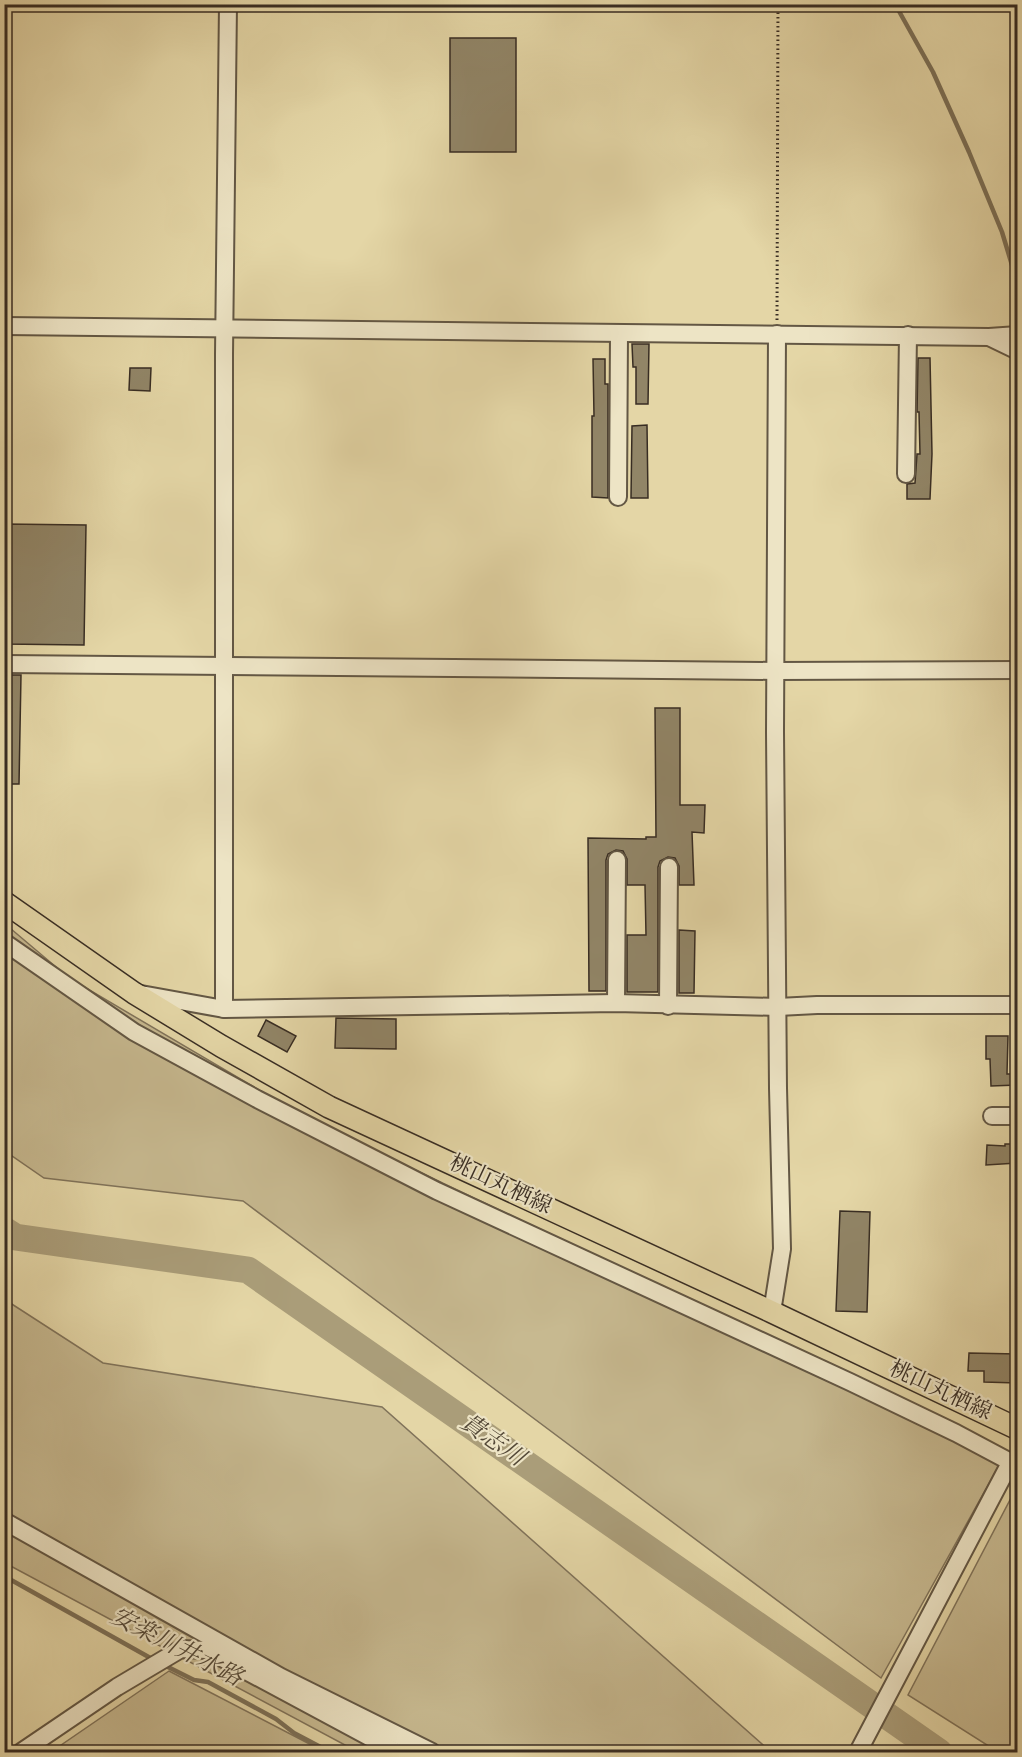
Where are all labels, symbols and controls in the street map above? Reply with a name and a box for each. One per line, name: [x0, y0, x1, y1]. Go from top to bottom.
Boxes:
street label: 桃山丸栖線: [443, 1148, 557, 1224]
street label: 桃山丸栖線: [883, 1354, 997, 1430]
water label: 貴志川: [453, 1406, 534, 1477]
water label: 安楽川井水路: [104, 1600, 250, 1697]

